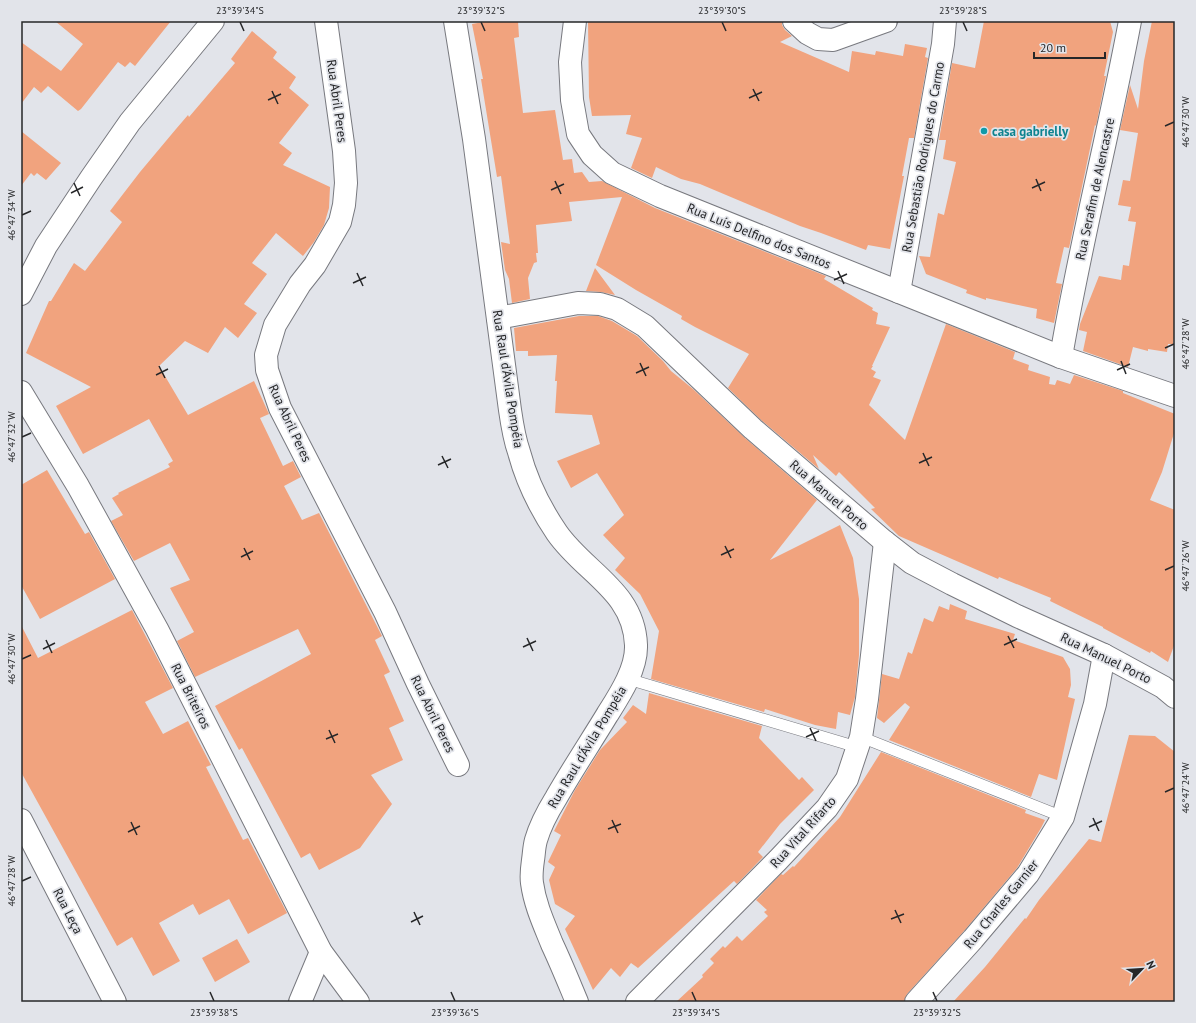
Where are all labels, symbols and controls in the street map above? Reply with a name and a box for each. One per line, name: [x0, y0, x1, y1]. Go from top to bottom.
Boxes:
text: 23°39'34"S: [216, 4, 264, 17]
text: 23°39'32"S: [457, 4, 505, 17]
text: 23°39'30"S: [698, 4, 746, 17]
text: 23°39'28"S: [939, 4, 987, 17]
scale bar: [1034, 34, 1105, 60]
text: 20 m: [1040, 40, 1066, 55]
street label: Rua Abril Peres: [323, 58, 351, 144]
street label: Rua Sebastião Rodrigues do Carmo: [898, 60, 948, 254]
text: 46°47'30"W: [1179, 96, 1192, 148]
street label: Rua Serafim de Alencastre: [1072, 116, 1118, 262]
place label: casa gabrielly: [992, 123, 1069, 140]
marker: casa gabrielly: [979, 126, 989, 136]
text: 46°47'34"W: [5, 189, 18, 241]
street label: Rua Luís Delfino dos Santos: [684, 199, 834, 273]
street label: Rua Raul d'Ávila Pompéia: [489, 309, 527, 449]
text: 46°47'28"W: [1179, 318, 1192, 370]
street label: Rua Abril Peres: [265, 381, 315, 465]
text: 46°47'32"W: [5, 411, 18, 463]
street label: Rua Manuel Porto: [786, 456, 872, 534]
text: 46°47'26"W: [1179, 540, 1192, 592]
street label: Rua Manuel Porto: [1058, 629, 1154, 687]
text: 46°47'30"W: [5, 633, 18, 685]
street label: Rua Briteiros: [167, 660, 215, 732]
street label: Rua Abril Peres: [407, 673, 459, 755]
street label: Rua Raul d'Ávila Pompéia: [544, 683, 630, 811]
text: 46°47'24"W: [1179, 762, 1192, 814]
street label: Rua Vital Rifarto: [766, 792, 840, 872]
text: 46°47'28"W: [5, 855, 18, 907]
street label: Rua Charles Garnier: [960, 856, 1042, 952]
street label: Rua Leça: [49, 885, 87, 937]
north arrow: [1122, 949, 1162, 989]
text: N: [1143, 959, 1159, 971]
text: 23°39'38"S: [190, 1006, 238, 1019]
text: 23°39'36"S: [431, 1006, 479, 1019]
text: 23°39'34"S: [672, 1006, 720, 1019]
text: 23°39'32"S: [913, 1006, 961, 1019]

